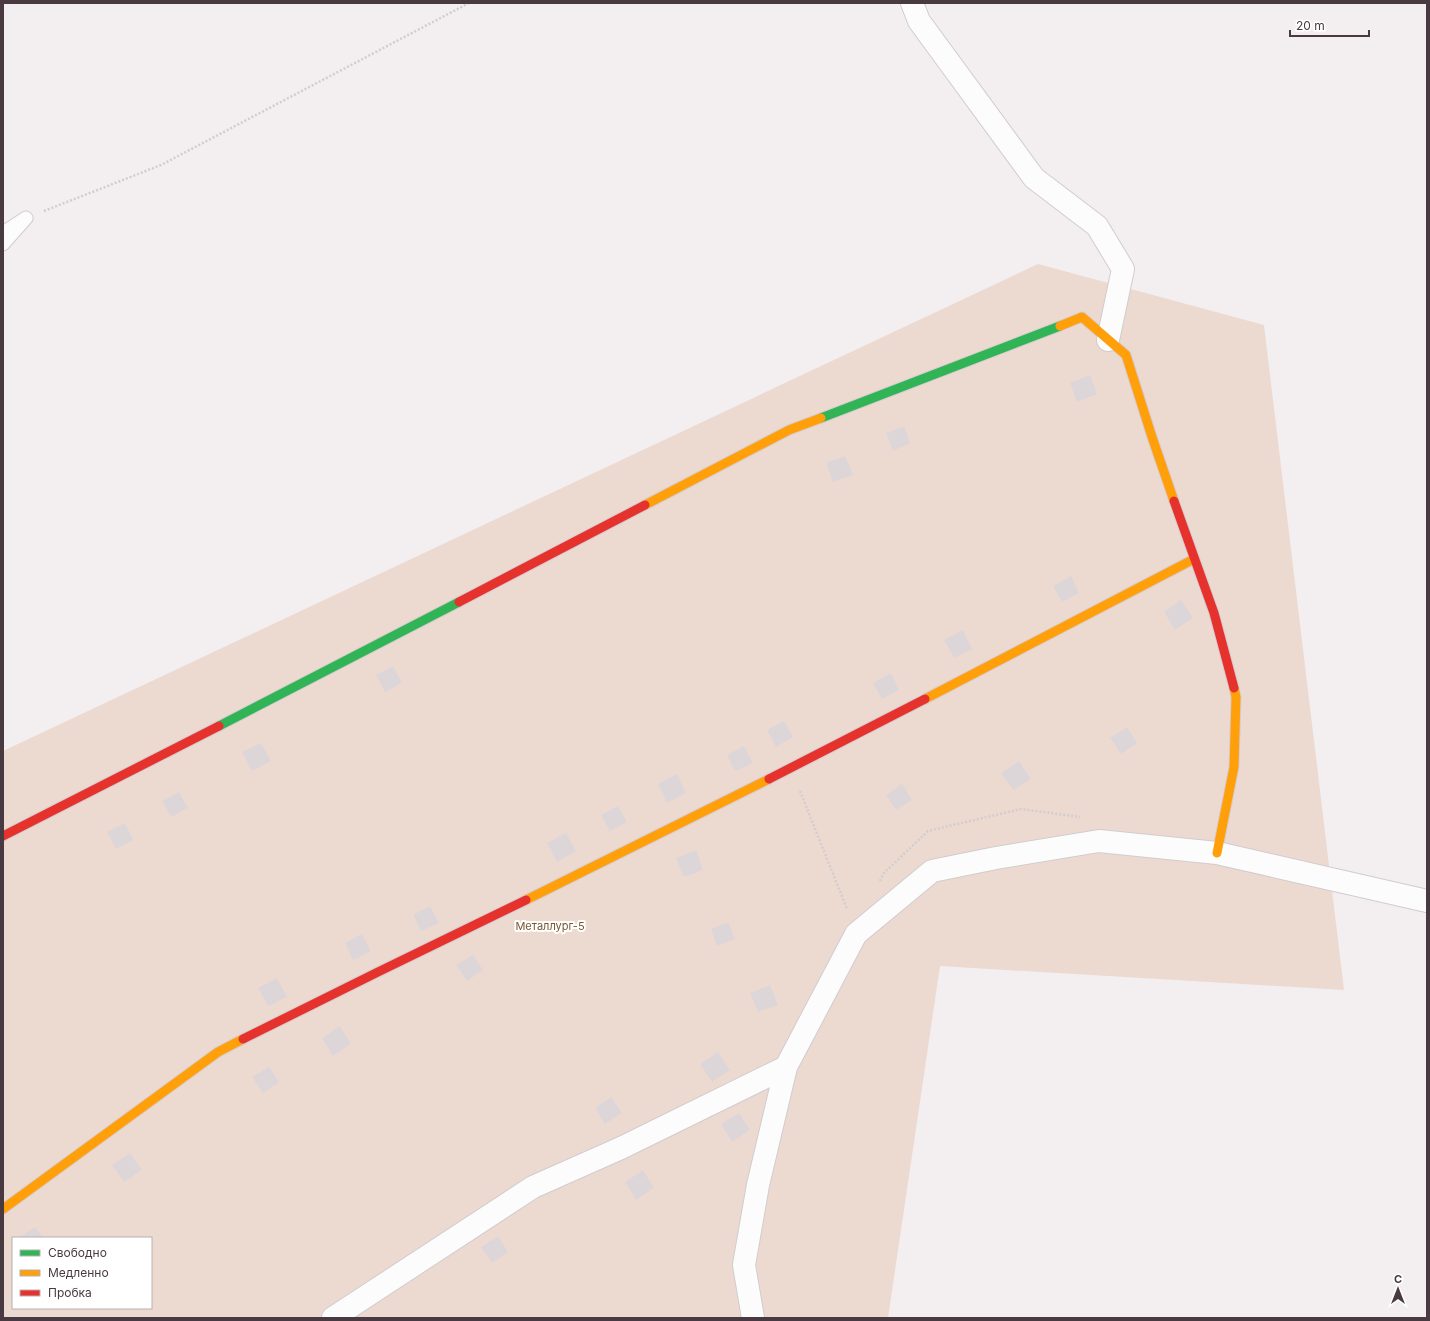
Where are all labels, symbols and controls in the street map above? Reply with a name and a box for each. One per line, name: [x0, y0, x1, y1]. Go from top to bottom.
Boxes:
scale bar: [1290, 12, 1369, 38]
text: 20 m: [1296, 18, 1325, 33]
park label: Металлург-5: [515, 919, 585, 933]
legend: [12, 1237, 152, 1309]
text: Свободно: [48, 1245, 107, 1260]
text: Медленно: [48, 1265, 109, 1280]
north arrow: [1378, 1269, 1418, 1309]
text: С: [1394, 1272, 1402, 1286]
text: Пробка: [48, 1285, 92, 1300]

